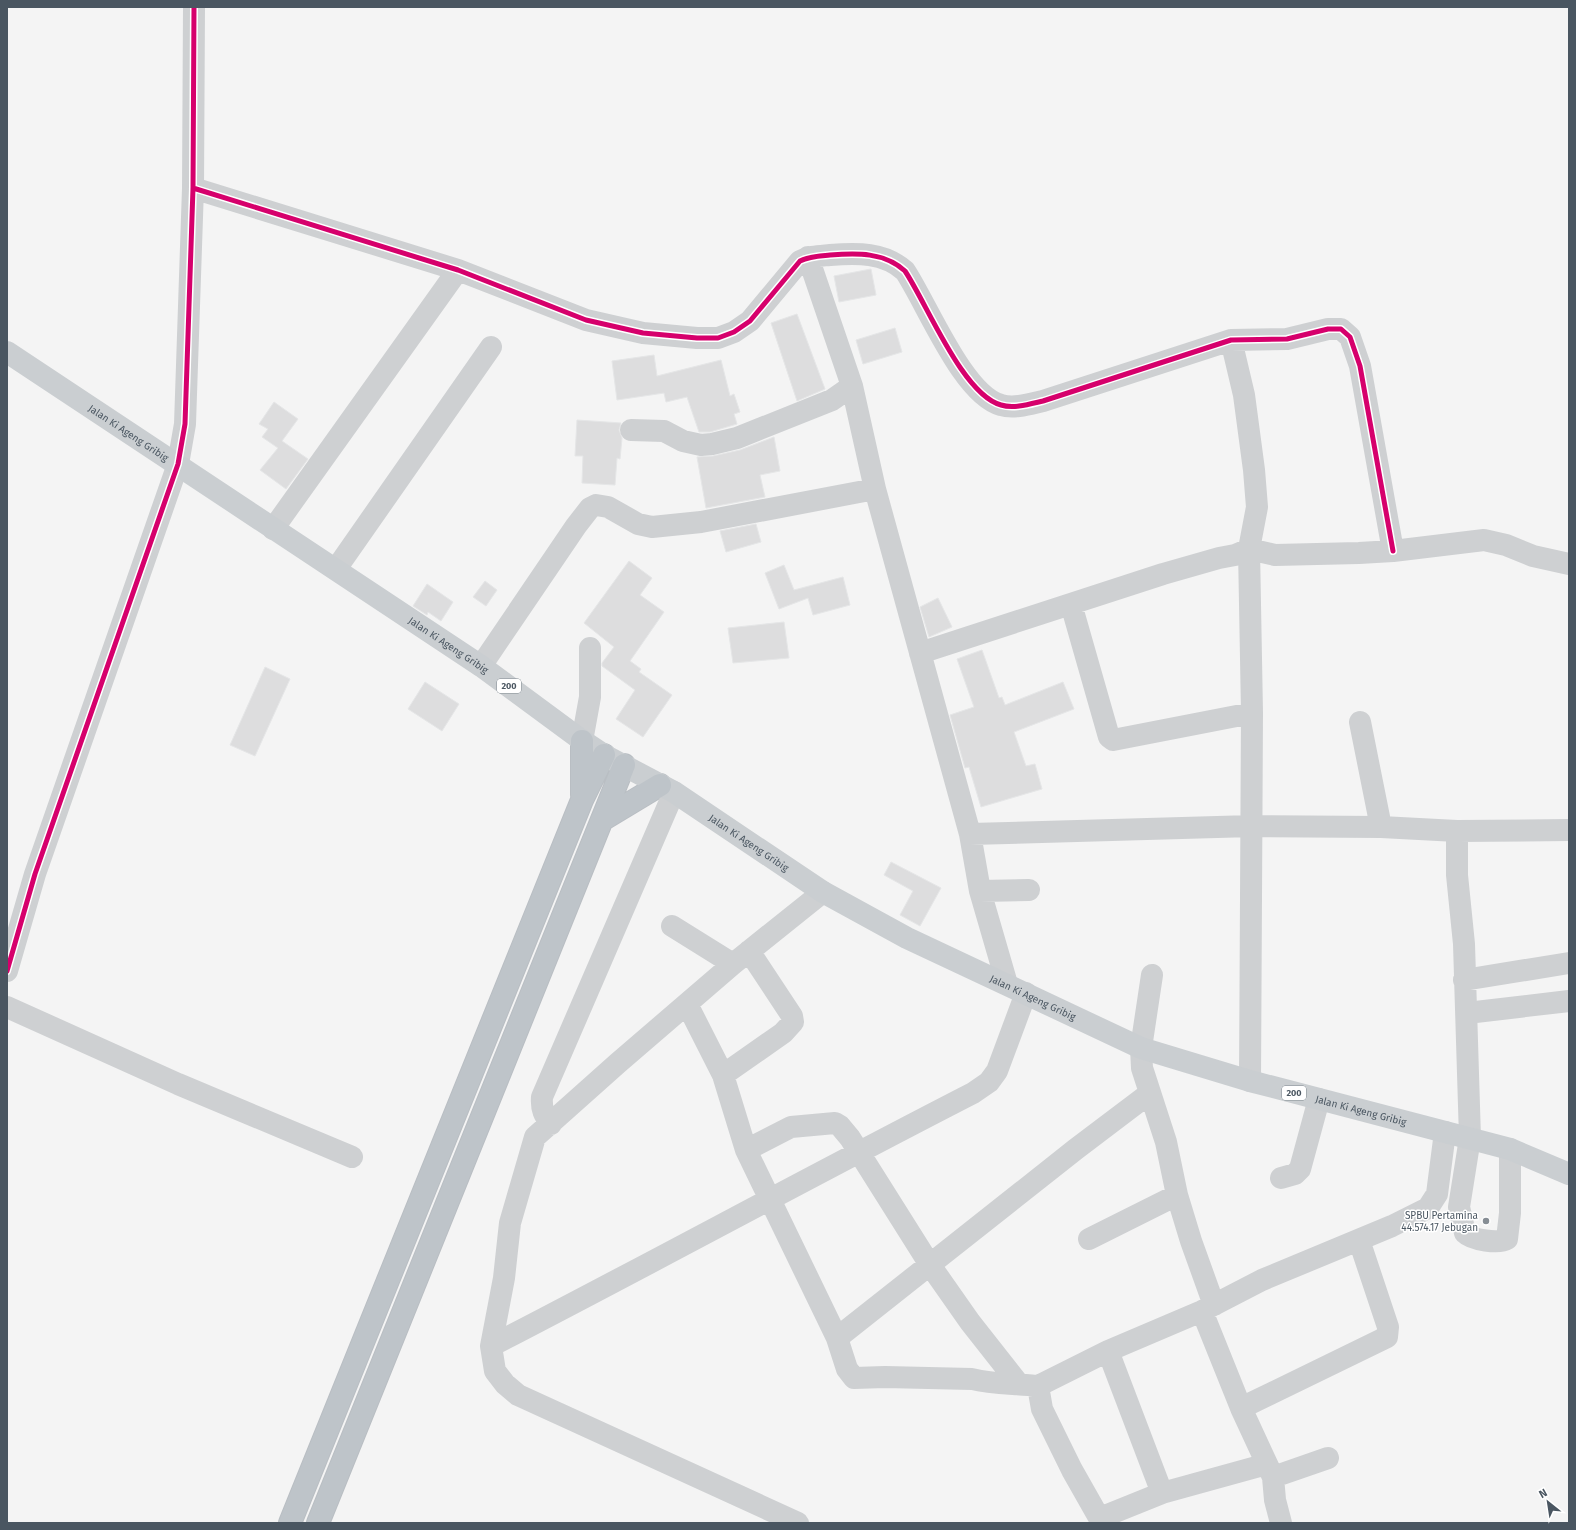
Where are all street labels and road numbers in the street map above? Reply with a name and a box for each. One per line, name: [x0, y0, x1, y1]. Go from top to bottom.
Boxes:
street label: Jalan Ki Ageng Gribig: [86, 403, 171, 465]
street label: Jalan Ki Ageng Gribig: [406, 615, 491, 677]
road number: 200: [497, 679, 521, 693]
street label: Jalan Ki Ageng Gribig: [706, 812, 791, 875]
street label: Jalan Ki Ageng Gribig: [988, 973, 1078, 1024]
road number: 200: [1282, 1086, 1306, 1100]
street label: Jalan Ki Ageng Gribig: [1314, 1093, 1408, 1129]

